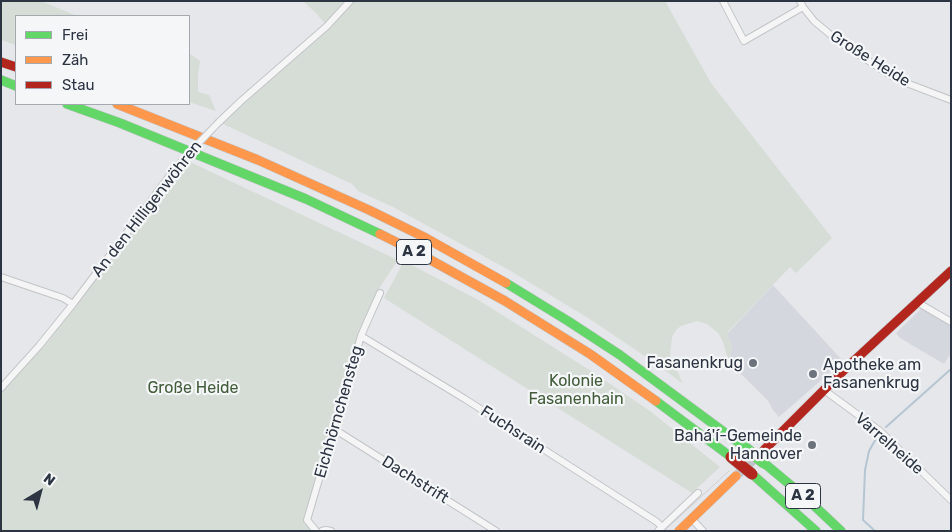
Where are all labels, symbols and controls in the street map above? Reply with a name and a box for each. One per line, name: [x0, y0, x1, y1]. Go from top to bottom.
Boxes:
legend: [15, 15, 190, 105]
text: Frei: [62, 26, 88, 44]
street label: Große Heide: [826, 27, 914, 91]
text: Zäh: [62, 51, 88, 69]
text: Stau: [62, 76, 95, 94]
street label: An den Hilligenwöhren: [88, 137, 206, 281]
road number: A 2: [396, 240, 432, 264]
street label: Eichhörnchensteg: [311, 344, 367, 480]
place label: Fasanenkrug: [646, 353, 743, 373]
place label: Apotheke am Fasanenkrug: [823, 355, 921, 393]
marker: Fasanenkrug: [747, 357, 759, 369]
marker: Apotheke am Fasanenkrug: [807, 368, 819, 380]
park label: Kolonie Fasanenhain: [528, 371, 624, 409]
park label: Große Heide: [147, 378, 239, 398]
street label: Fuchsrain: [477, 402, 549, 458]
street label: Varrelheide: [851, 409, 927, 479]
place label: Bahá'í-Gemeinde Hannover: [674, 426, 802, 464]
marker: Bahá'í-Gemeinde Hannover: [806, 439, 818, 451]
street label: Dachstrift: [378, 452, 452, 508]
north arrow: [15, 467, 65, 517]
text: N: [40, 470, 58, 489]
road number: A 2: [786, 484, 820, 508]

